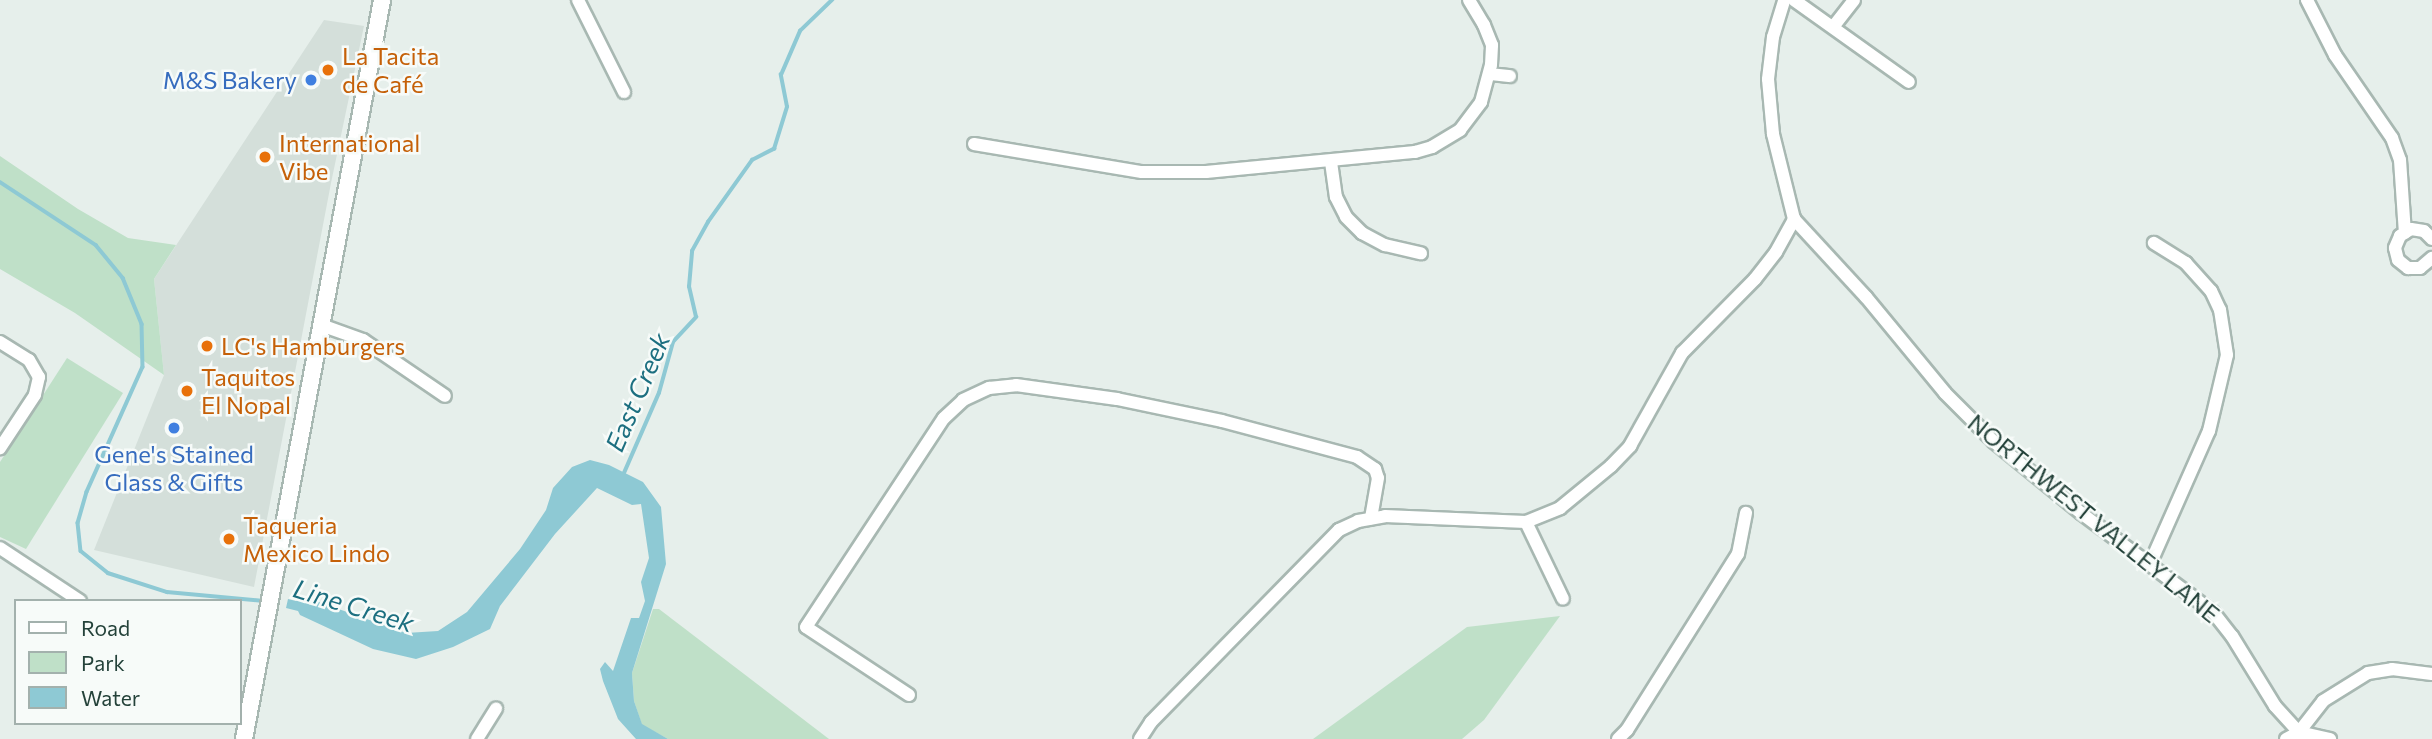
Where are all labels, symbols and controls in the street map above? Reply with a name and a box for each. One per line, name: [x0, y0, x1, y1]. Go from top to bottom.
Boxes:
place label: La Tacita de Café: [342, 42, 439, 98]
marker: La Tacita de Café: [320, 62, 336, 78]
place label: M&S Bakery: [163, 66, 297, 94]
marker: M&S Bakery: [303, 72, 319, 88]
place label: International Vibe: [279, 129, 420, 185]
marker: International Vibe: [257, 149, 273, 165]
water label: East Creek: [598, 328, 676, 456]
place label: LC's Hamburgers: [221, 332, 405, 360]
marker: LC's Hamburgers: [199, 338, 215, 354]
place label: Taquitos El Nopal: [201, 363, 295, 419]
marker: Taquitos El Nopal: [179, 383, 195, 399]
street label: NORTHWEST VALLEY LANE: [1963, 408, 2225, 628]
marker: Gene's Stained Glass & Gifts: [166, 420, 182, 436]
place label: Gene's Stained Glass & Gifts: [94, 440, 254, 496]
place label: Taqueria Mexico Lindo: [243, 511, 390, 567]
marker: Taqueria Mexico Lindo: [221, 531, 237, 547]
water label: Line Creek: [290, 572, 418, 638]
legend: [14, 599, 242, 725]
text: Road: [81, 615, 130, 640]
text: Park: [81, 650, 125, 675]
text: Water: [81, 685, 140, 710]

